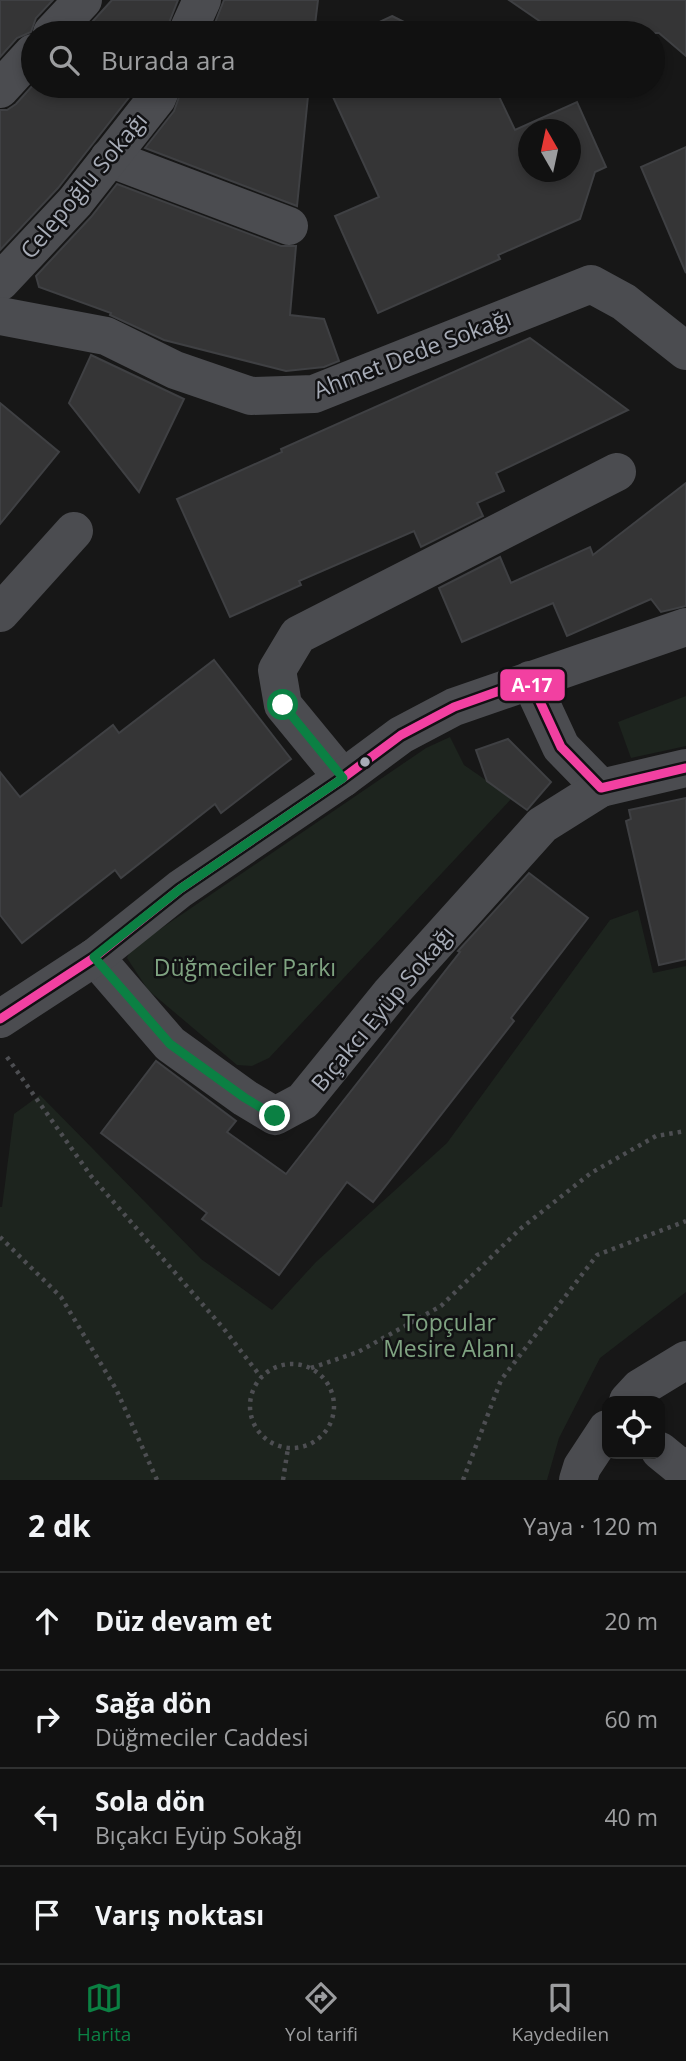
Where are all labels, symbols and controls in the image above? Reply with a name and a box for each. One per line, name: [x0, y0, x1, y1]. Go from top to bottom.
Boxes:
search box: [21, 21, 665, 98]
icon: search: [45, 41, 83, 79]
text: Burada ara: [101, 42, 235, 78]
street label: Celepoğlu Sokağı: [12, 105, 154, 265]
north arrow: [518, 119, 581, 182]
street label: Ahmet Dede Sokağı: [309, 301, 515, 405]
line badge: A-17: [499, 668, 566, 702]
text: A-17: [512, 672, 553, 698]
route start: [267, 689, 298, 720]
unlabelled marker: [358, 755, 372, 769]
street label: Bıçakcı Eyüp Sokağı: [303, 918, 461, 1098]
park label: Düğmeciler Parkı: [154, 951, 336, 983]
route end: [259, 1100, 290, 1131]
park label: Topçular Mesire Alanı: [383, 1306, 515, 1364]
map controls: [602, 1396, 665, 1459]
button: locate: [602, 1396, 665, 1459]
text: 2 dk: [28, 1505, 91, 1546]
text: Yaya · 120 m: [523, 1510, 658, 1542]
icon: ahead: [28, 1602, 66, 1640]
text: Düz devam et: [95, 1603, 272, 1639]
text: 20 m: [604, 1605, 658, 1637]
text: Sağa dön: [95, 1685, 212, 1721]
icon: right: [28, 1700, 66, 1738]
text: 60 m: [604, 1703, 658, 1735]
text: Düğmeciler Caddesi: [95, 1721, 309, 1753]
text: Sola dön: [95, 1783, 205, 1819]
icon: left: [28, 1798, 66, 1836]
text: 40 m: [604, 1801, 658, 1833]
text: Bıçakcı Eyüp Sokağı: [95, 1819, 302, 1851]
icon: arrive: [28, 1896, 66, 1934]
text: Varış noktası: [95, 1897, 264, 1933]
tab: Harita: [77, 1979, 131, 2047]
tab: Yol tarifi: [285, 1979, 358, 2047]
tab: Kaydedilen: [512, 1979, 609, 2047]

